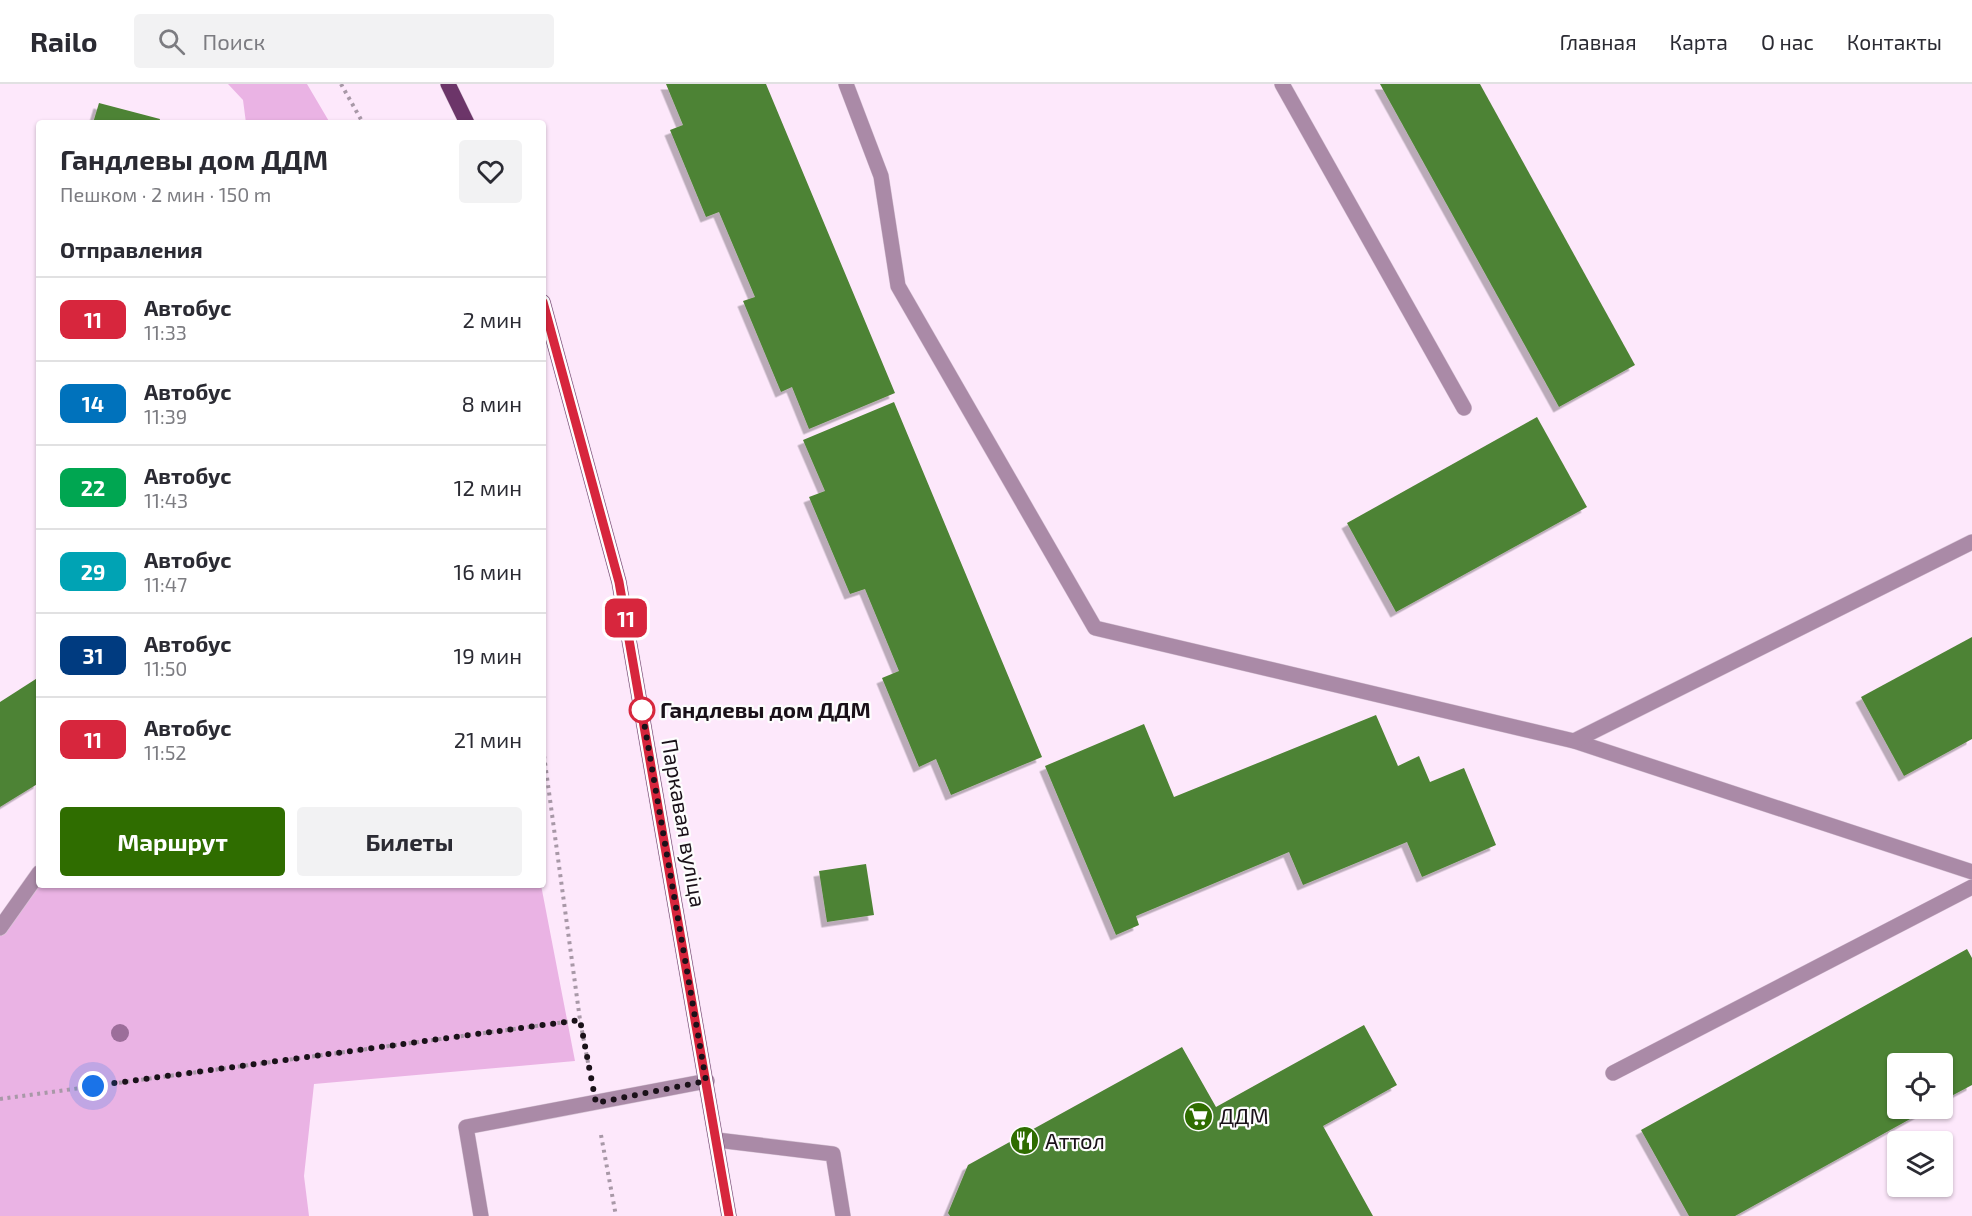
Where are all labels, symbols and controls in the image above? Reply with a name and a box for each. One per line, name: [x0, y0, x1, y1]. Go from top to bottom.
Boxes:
search box: [134, 14, 554, 68]
text: Railo: [30, 24, 98, 58]
icon: search: [155, 25, 188, 58]
text: Поиск: [203, 28, 265, 54]
text: Главная: [1560, 29, 1637, 54]
text: Карта: [1670, 29, 1728, 54]
text: О нас: [1761, 29, 1814, 54]
text: Контакты: [1847, 29, 1942, 54]
button: heart: [459, 140, 522, 203]
text: Гандлевы дом ДДМ: [60, 142, 328, 176]
text: Пешком · 2 мин · 150 m: [60, 182, 271, 206]
text: Отправления: [60, 236, 203, 262]
text: Автобус: [144, 294, 232, 320]
text: 2 мин: [463, 306, 522, 332]
text: 11: [84, 307, 102, 332]
text: 11:33: [144, 320, 187, 344]
text: Автобус: [144, 378, 232, 404]
text: 8 мин: [462, 390, 522, 416]
text: 14: [82, 391, 104, 416]
text: 11:39: [144, 404, 187, 428]
text: Автобус: [144, 462, 232, 488]
text: 12 мин: [454, 474, 522, 500]
text: 22: [81, 475, 105, 500]
text: 11:43: [144, 488, 188, 512]
text: Автобус: [144, 546, 232, 572]
text: 16 мин: [454, 558, 522, 584]
text: 29: [81, 559, 105, 584]
text: 11:47: [144, 572, 187, 596]
line badge: 11: [599, 598, 653, 638]
text: 11: [617, 606, 635, 631]
text: Автобус: [144, 630, 232, 656]
text: 19 мин: [454, 642, 522, 668]
text: 31: [83, 643, 103, 668]
text: 11:50: [144, 656, 187, 680]
place label: Гандлевы дом ДДМ: [660, 696, 871, 722]
marker: Гандлевы дом ДДМ: [629, 697, 655, 723]
text: Автобус: [144, 714, 232, 740]
text: 21 мин: [454, 726, 522, 752]
text: 11: [84, 727, 102, 752]
street label: Паркавая вуліца: [656, 736, 713, 909]
text: 11:52: [144, 740, 187, 764]
button: Маршрут: [60, 807, 285, 876]
button: Билеты: [297, 807, 522, 876]
map controls: [1887, 1053, 1953, 1197]
button: locate: [1887, 1053, 1953, 1119]
your location: [78, 1071, 108, 1101]
supermarket icon: ДДМ: [1182, 1100, 1214, 1132]
place label: ДДМ: [1219, 1102, 1269, 1128]
restaurant icon: Аттол: [1008, 1125, 1040, 1157]
place label: Аттол: [1045, 1127, 1105, 1153]
button: layers: [1887, 1131, 1953, 1197]

